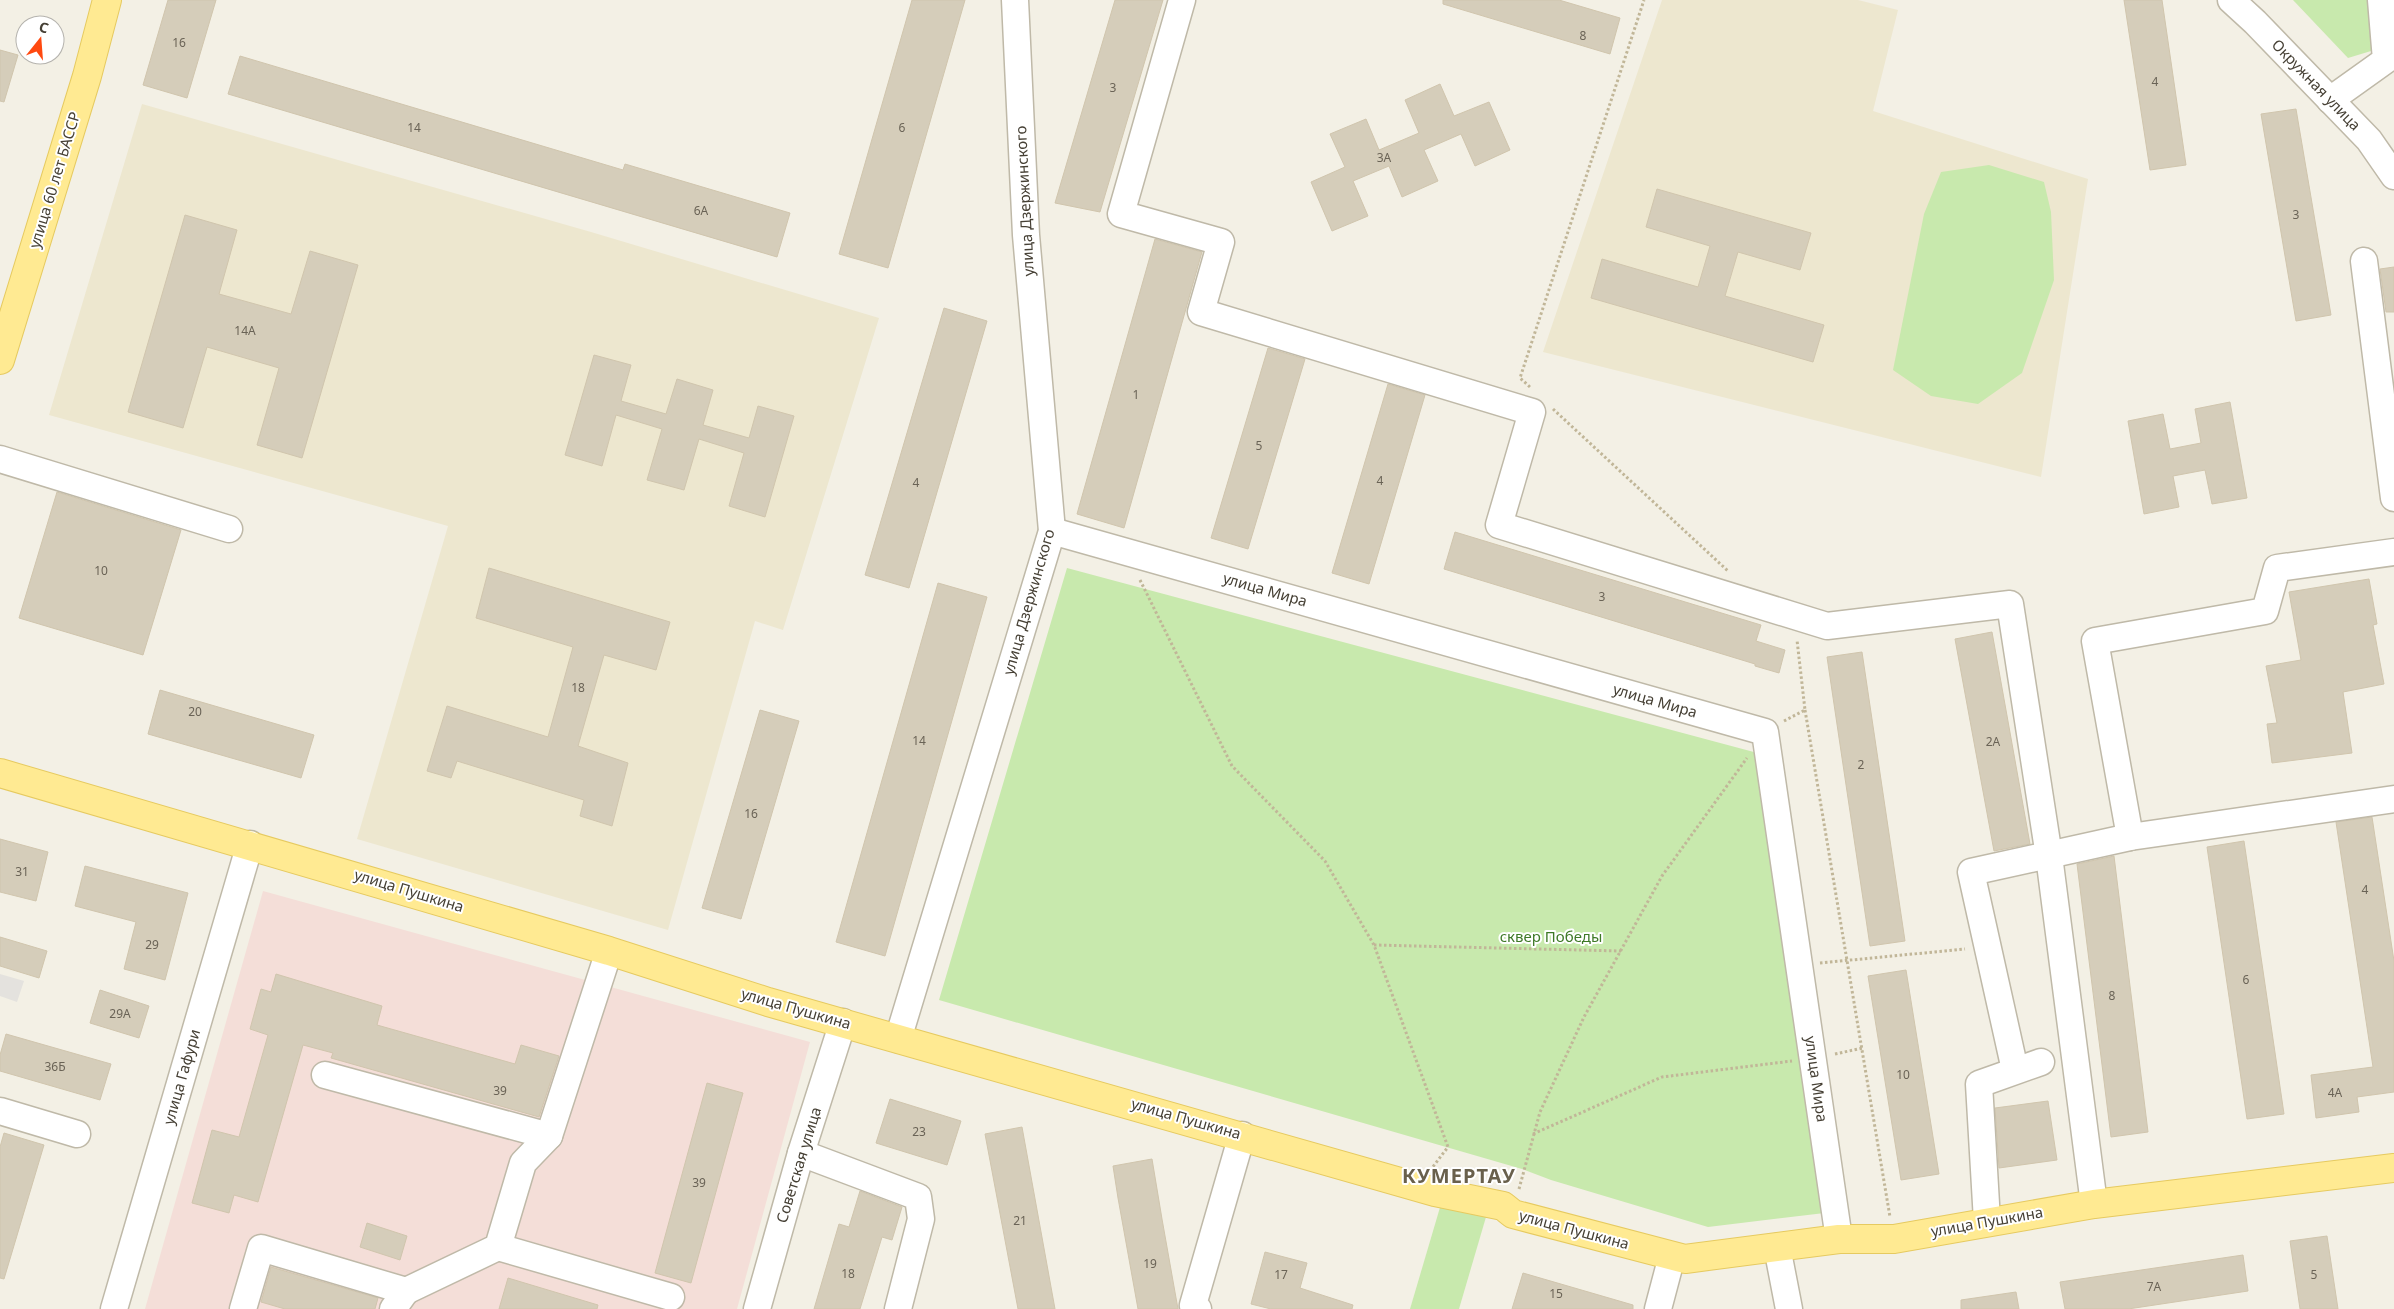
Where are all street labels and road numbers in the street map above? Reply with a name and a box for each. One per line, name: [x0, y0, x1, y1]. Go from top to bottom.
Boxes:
street label: Окружная улица: [2268, 34, 2365, 134]
street label: улица 60 лет БАССР: [24, 109, 84, 250]
street label: улица Дзержинского: [1010, 125, 1038, 277]
street label: улица Дзержинского: [998, 526, 1058, 677]
street label: улица Мира: [1221, 567, 1310, 611]
street label: улица Мира: [1611, 678, 1700, 722]
street label: улица Пушкина: [352, 864, 466, 916]
street label: улица Пушкина: [739, 983, 853, 1033]
street label: улица Гафури: [158, 1027, 204, 1127]
street label: улица Мира: [1801, 1034, 1833, 1123]
street label: улица Пушкина: [1129, 1093, 1243, 1143]
street label: Советская улица: [771, 1104, 825, 1225]
street label: улица Пушкина: [1929, 1201, 2044, 1241]
street label: улица Пушкина: [1517, 1205, 1632, 1253]

